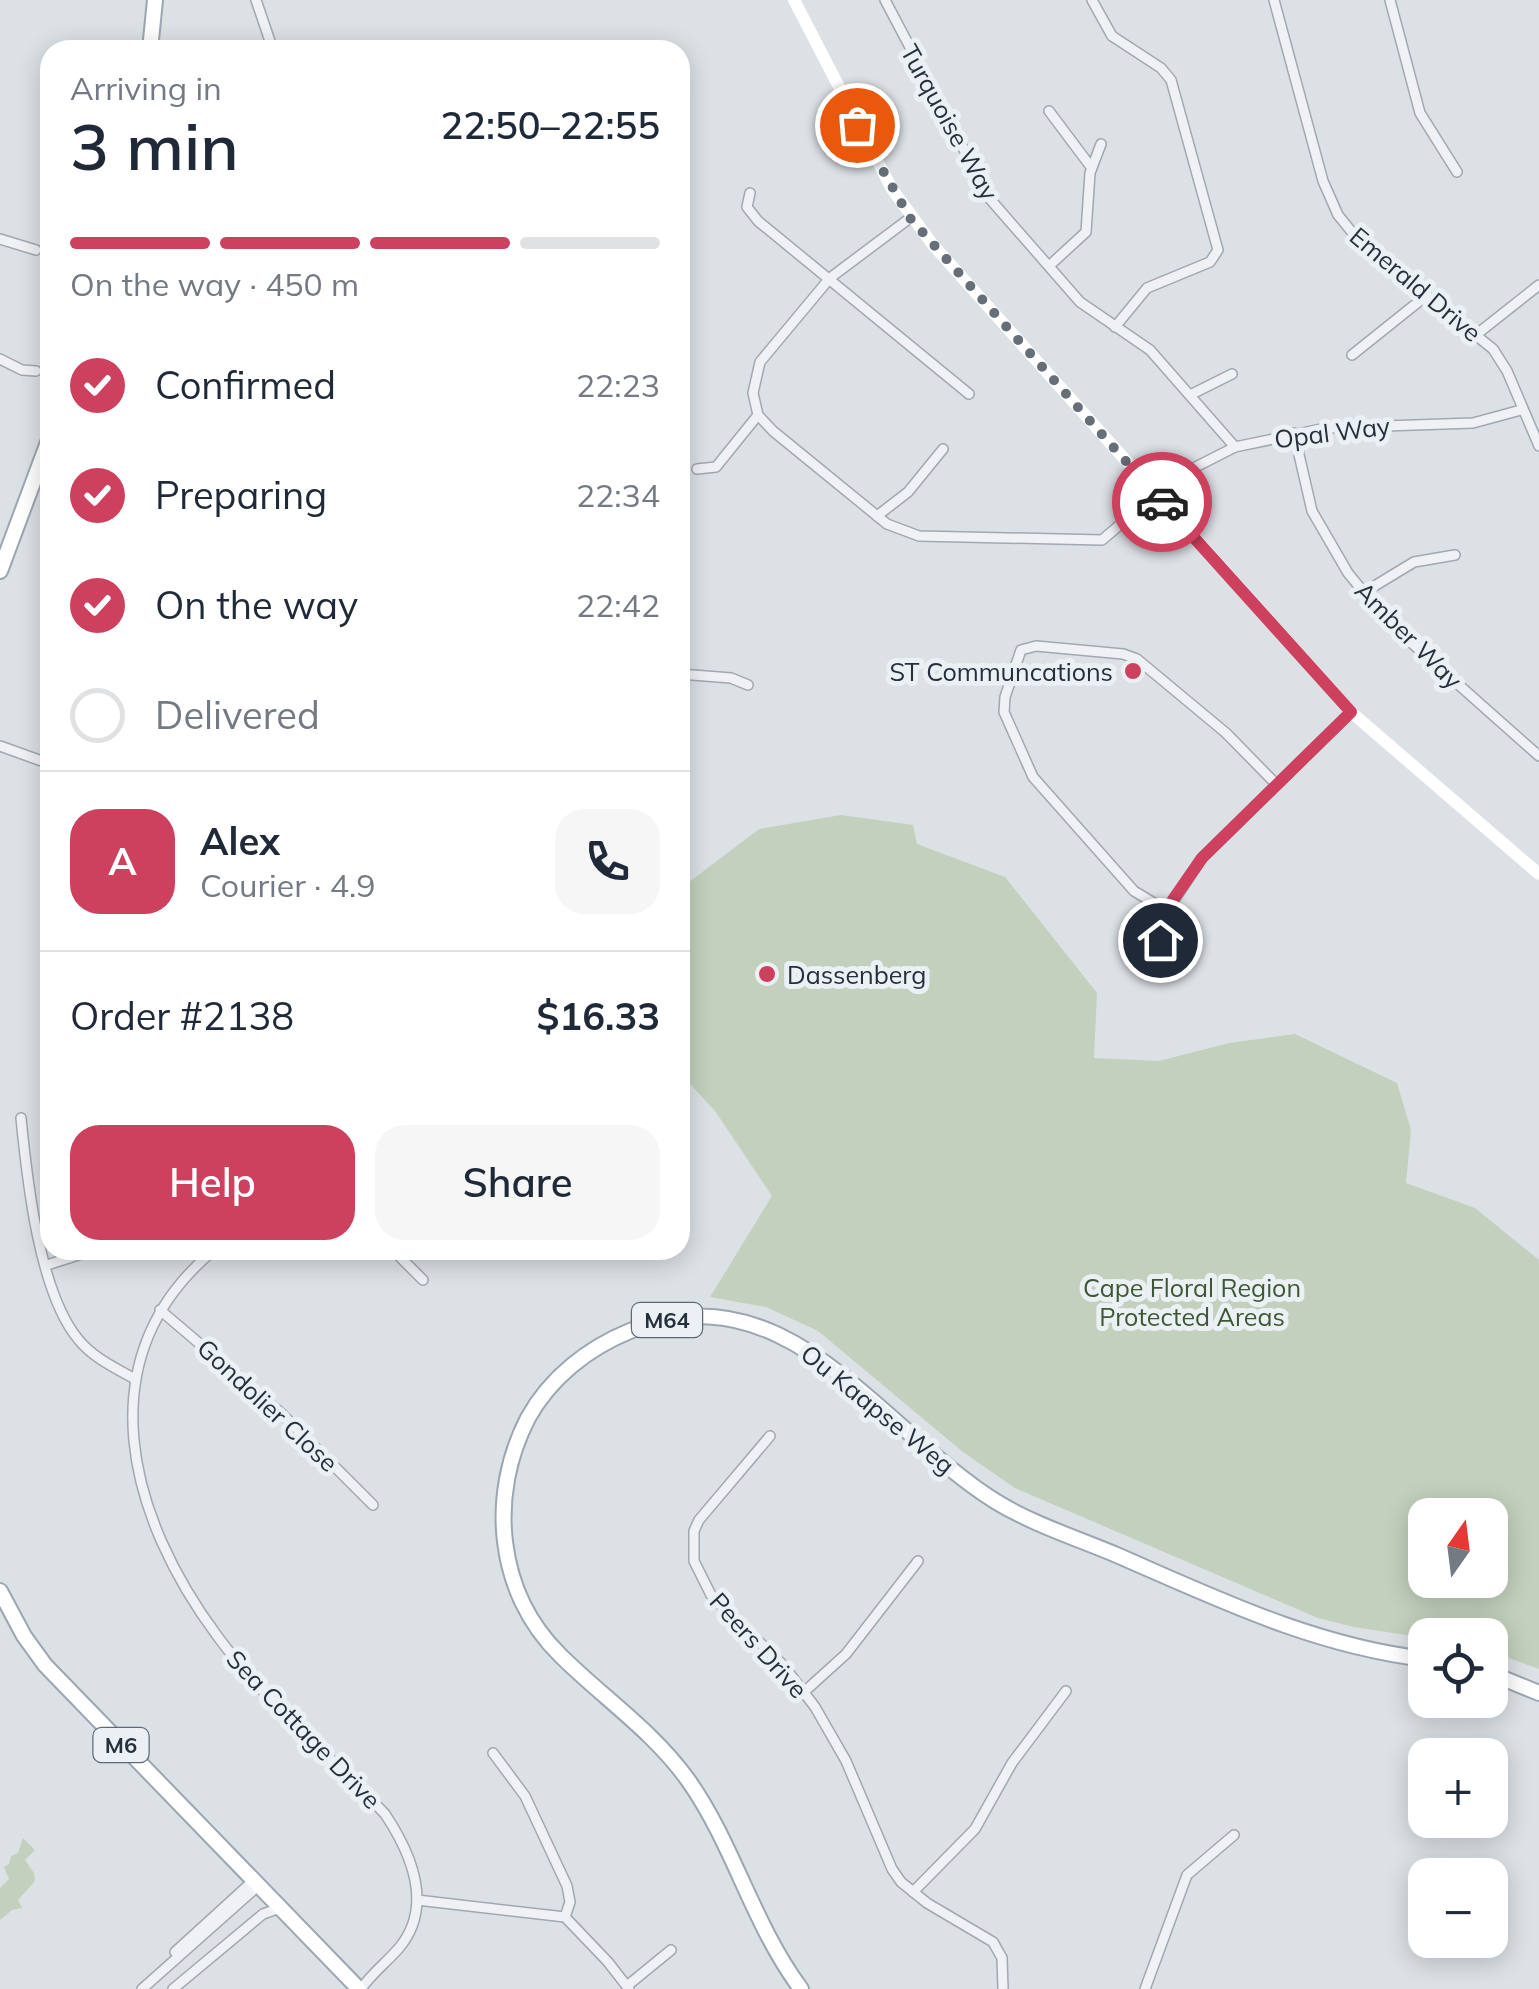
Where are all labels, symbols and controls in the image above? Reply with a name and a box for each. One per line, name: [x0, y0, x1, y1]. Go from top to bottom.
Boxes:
street label: Turquoise Way: [894, 39, 1006, 205]
text: Arriving in: [70, 68, 222, 108]
pin: [815, 83, 900, 168]
icon: bag: [830, 98, 885, 153]
text: 22:50–22:55: [440, 101, 660, 149]
text: 3 min: [70, 105, 239, 186]
street label: Emerald Drive: [1344, 220, 1488, 348]
text: On the way · 450 m: [70, 264, 359, 304]
icon: check: [70, 358, 125, 413]
text: Confirmed: [155, 361, 336, 409]
text: 22:23: [576, 365, 660, 405]
street label: Opal Way: [1272, 410, 1392, 454]
courier: [1112, 452, 1212, 552]
icon: check: [70, 468, 125, 523]
text: Preparing: [155, 471, 327, 519]
text: 22:34: [576, 475, 660, 515]
icon: car: [1135, 475, 1190, 530]
street label: Amber Way: [1349, 575, 1469, 695]
icon: check: [70, 578, 125, 633]
text: On the way: [155, 581, 358, 629]
text: 22:42: [576, 585, 660, 625]
place label: ST Communcations: [889, 656, 1113, 687]
marker: ST Communcations: [1122, 660, 1144, 682]
text: Delivered: [155, 691, 320, 739]
button: phone: [555, 809, 660, 914]
text: Alex: [200, 817, 280, 865]
text: A: [108, 837, 137, 885]
text: Courier · 4.9: [200, 865, 376, 905]
pin: [1118, 898, 1203, 983]
icon: home: [1133, 913, 1188, 968]
place label: Dassenberg: [787, 959, 926, 990]
marker: Dassenberg: [756, 963, 778, 985]
text: Order #2138: [70, 992, 294, 1040]
text: $16.33: [537, 992, 660, 1040]
button: Help: [70, 1125, 355, 1240]
button: Share: [375, 1125, 660, 1240]
park label: Cape Floral Region Protected Areas: [1083, 1272, 1301, 1332]
road number: M64: [632, 1303, 702, 1337]
street label: Gondolier Close: [191, 1332, 345, 1478]
street label: Ou Kaapse Weg: [795, 1338, 961, 1480]
north arrow: [1408, 1498, 1508, 1598]
map controls: [1408, 1498, 1508, 1958]
street label: Peers Drive: [704, 1586, 814, 1704]
button: locate: [1408, 1618, 1508, 1718]
street label: Sea Cottage Drive: [220, 1643, 388, 1815]
road number: M6: [94, 1728, 148, 1762]
button: +: [1408, 1738, 1508, 1838]
button: −: [1408, 1858, 1508, 1958]

